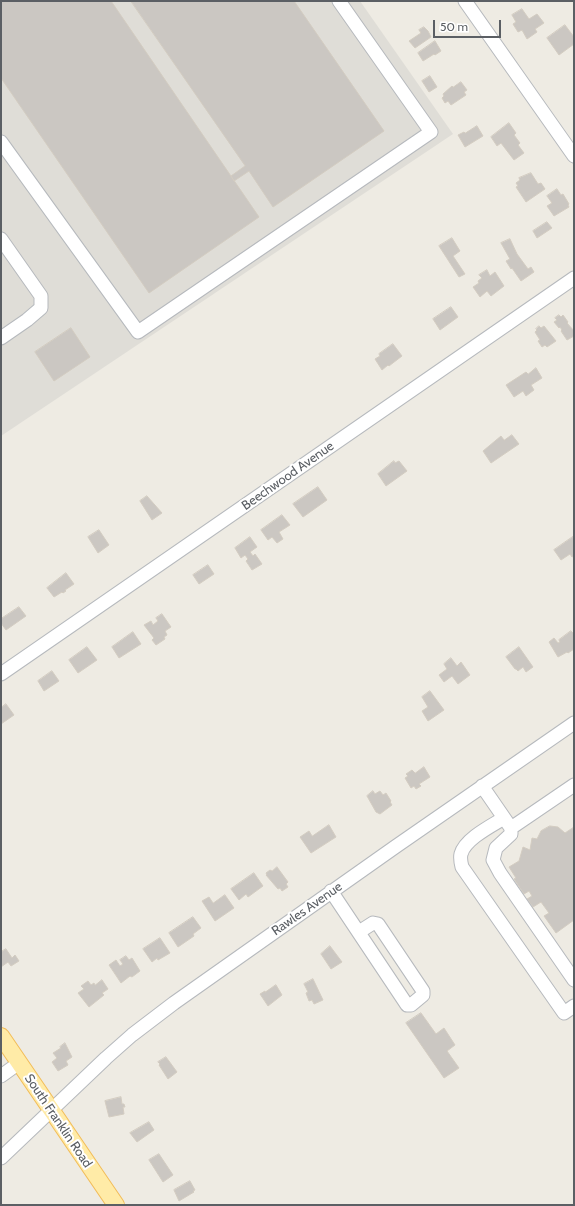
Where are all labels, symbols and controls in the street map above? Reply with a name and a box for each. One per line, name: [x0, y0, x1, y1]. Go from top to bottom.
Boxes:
scale bar: [435, 12, 503, 38]
text: 50 m: [440, 19, 468, 34]
street label: Beechwood Avenue: [239, 438, 337, 514]
street label: Rawles Avenue: [269, 879, 345, 939]
street label: South Franklin Road: [21, 1071, 95, 1171]

